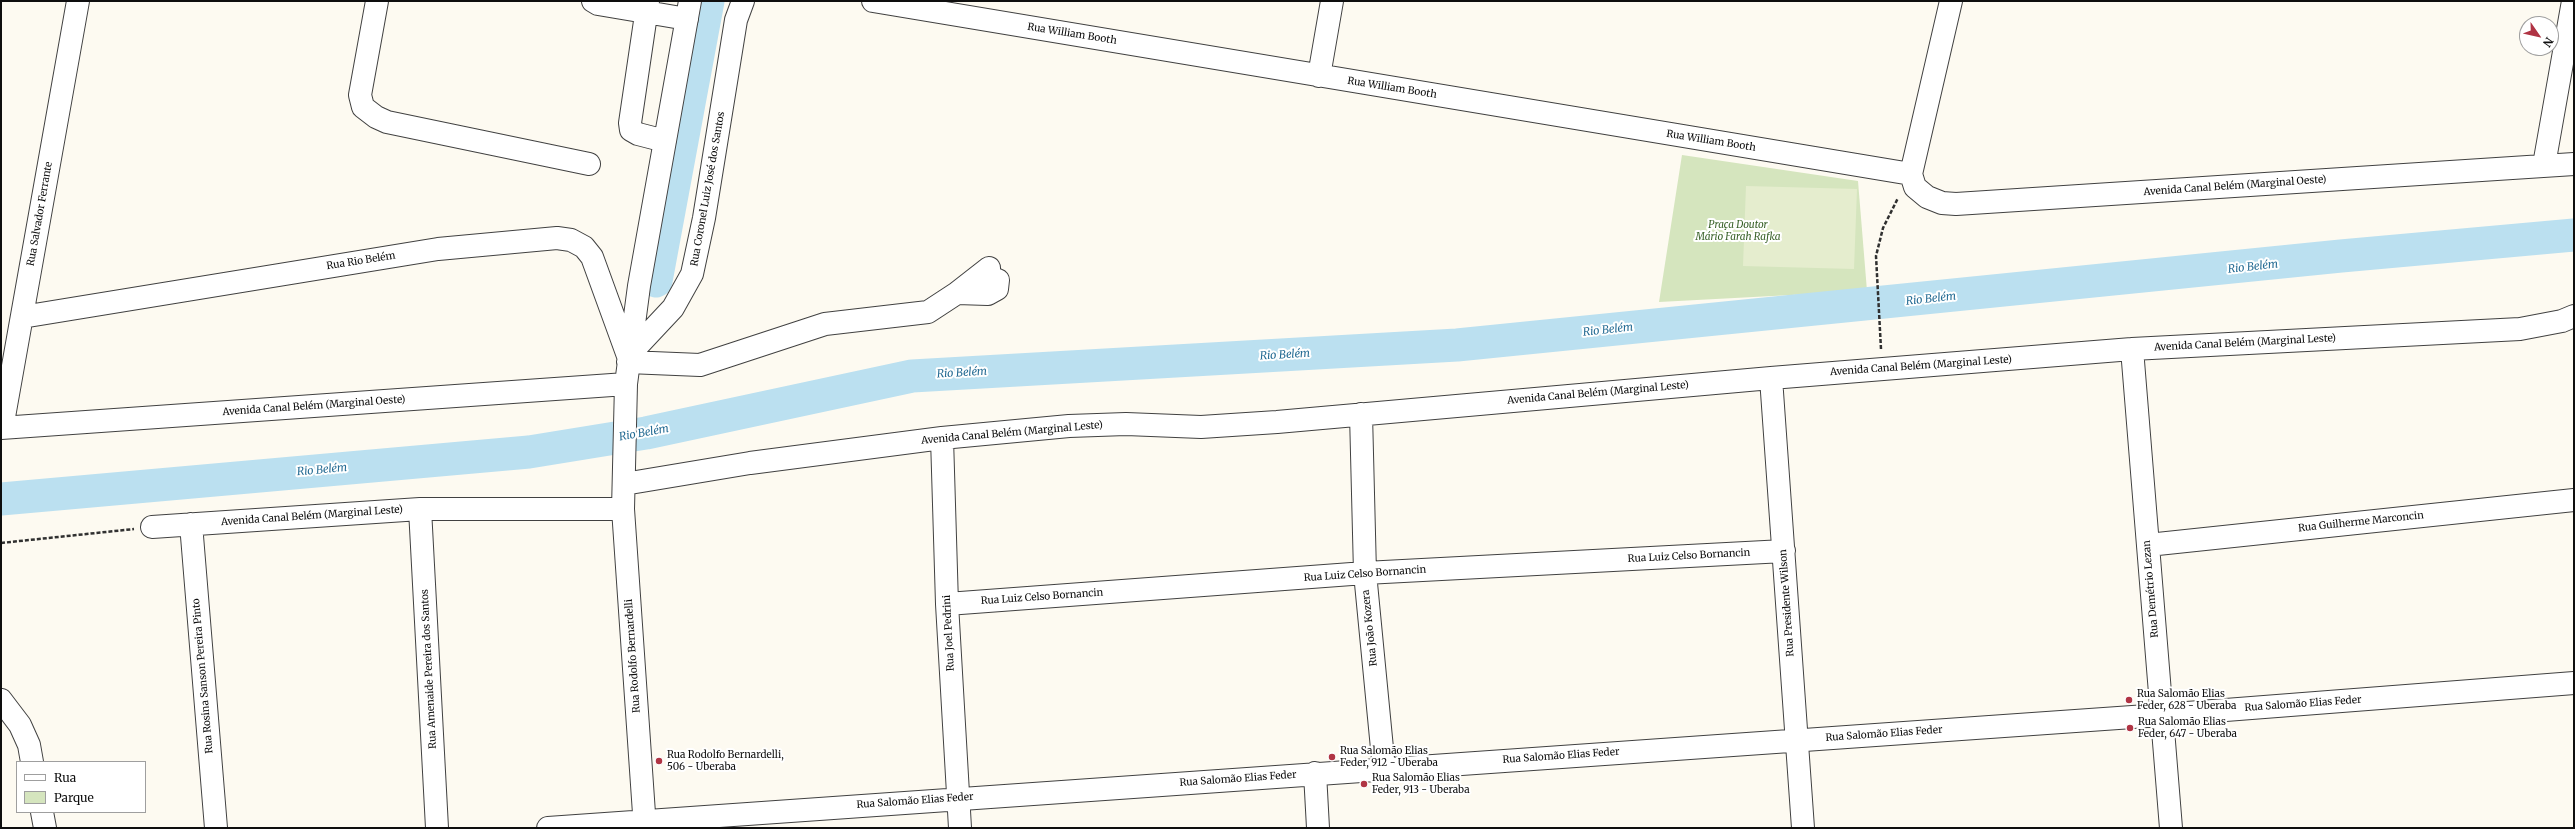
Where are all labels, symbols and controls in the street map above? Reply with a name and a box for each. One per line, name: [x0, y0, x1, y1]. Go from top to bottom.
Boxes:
north arrow: [2519, 16, 2559, 56]
street label: Rua William Booth: [1026, 21, 1118, 47]
text: N: [2540, 35, 2556, 50]
street label: Rua William Booth: [1346, 75, 1438, 101]
street label: Rua Coronel Luiz José dos Santos: [688, 111, 728, 267]
street label: Rua William Booth: [1665, 128, 1757, 154]
street label: Rua Salvador Ferrante: [25, 161, 55, 267]
street label: Avenida Canal Belém (Marginal Oeste): [2143, 174, 2327, 198]
park label: Praça Doutor Mário Farah Rafka: [1695, 219, 1781, 242]
street label: Rua Rio Belém: [326, 250, 396, 272]
water label: Rio Belém: [2227, 258, 2279, 276]
water label: Rio Belém: [1905, 290, 1957, 308]
water label: Rio Belém: [1582, 321, 1634, 339]
street label: Avenida Canal Belém (Marginal Leste): [2154, 332, 2336, 354]
water label: Rio Belém: [1260, 347, 1310, 363]
street label: Avenida Canal Belém (Marginal Leste): [1830, 354, 2012, 378]
water label: Rio Belém: [937, 365, 987, 381]
street label: Avenida Canal Belém (Marginal Leste): [1507, 379, 1689, 407]
street label: Avenida Canal Belém (Marginal Oeste): [222, 394, 406, 418]
street label: Avenida Canal Belém (Marginal Leste): [921, 419, 1103, 447]
water label: Rio Belém: [618, 422, 670, 444]
water label: Rio Belém: [296, 461, 348, 479]
street label: Avenida Canal Belém (Marginal Leste): [221, 504, 403, 528]
street label: Rua Guilherme Marconcin: [2298, 509, 2424, 535]
street label: Rua Demétrio Lezan: [2141, 540, 2161, 638]
street label: Rua Luiz Celso Bornancin: [1627, 547, 1751, 565]
street label: Rua Presidente Wilson: [1777, 549, 1797, 657]
street label: Rua Luiz Celso Bornancin: [1303, 564, 1427, 584]
street label: Rua Luiz Celso Bornancin: [980, 587, 1104, 607]
street label: Rua Amenaide Pereira dos Santos: [419, 589, 439, 749]
street label: Rua João Kozera: [1360, 589, 1380, 667]
street label: Rua Joel Pedrini: [941, 595, 957, 671]
street label: Rua Rosina Sanson Pereira Pinto: [190, 598, 216, 754]
street label: Rua Rodolfo Bernardelli: [623, 599, 643, 713]
place label: Rua Salomão Elias Feder, 628 - Uberaba: [2137, 688, 2236, 712]
street label: Rua Salomão Elias Feder: [2244, 694, 2362, 714]
marker: Rua Salomão Elias Feder, 628 - Uberaba: [2124, 695, 2134, 705]
place label: Rua Salomão Elias Feder, 647 - Uberaba: [2138, 716, 2237, 740]
marker: Rua Salomão Elias Feder, 647 - Uberaba: [2125, 723, 2135, 733]
street label: Rua Salomão Elias Feder: [1825, 724, 1943, 744]
place label: Rua Salomão Elias Feder, 912 - Uberaba: [1340, 745, 1438, 768]
street label: Rua Salomão Elias Feder: [1502, 746, 1620, 766]
place label: Rua Rodolfo Bernardelli, 506 - Uberaba: [667, 749, 784, 772]
marker: Rua Salomão Elias Feder, 912 - Uberaba: [1327, 752, 1337, 762]
marker: Rua Rodolfo Bernardelli, 506 - Uberaba: [654, 756, 664, 766]
legend: [16, 761, 146, 813]
street label: Rua Salomão Elias Feder: [1179, 769, 1297, 789]
text: Rua: [54, 770, 76, 785]
place label: Rua Salomão Elias Feder, 913 - Uberaba: [1372, 772, 1470, 796]
marker: Rua Salomão Elias Feder, 913 - Uberaba: [1359, 779, 1369, 789]
text: Parque: [54, 790, 94, 805]
street label: Rua Salomão Elias Feder: [856, 791, 974, 811]

